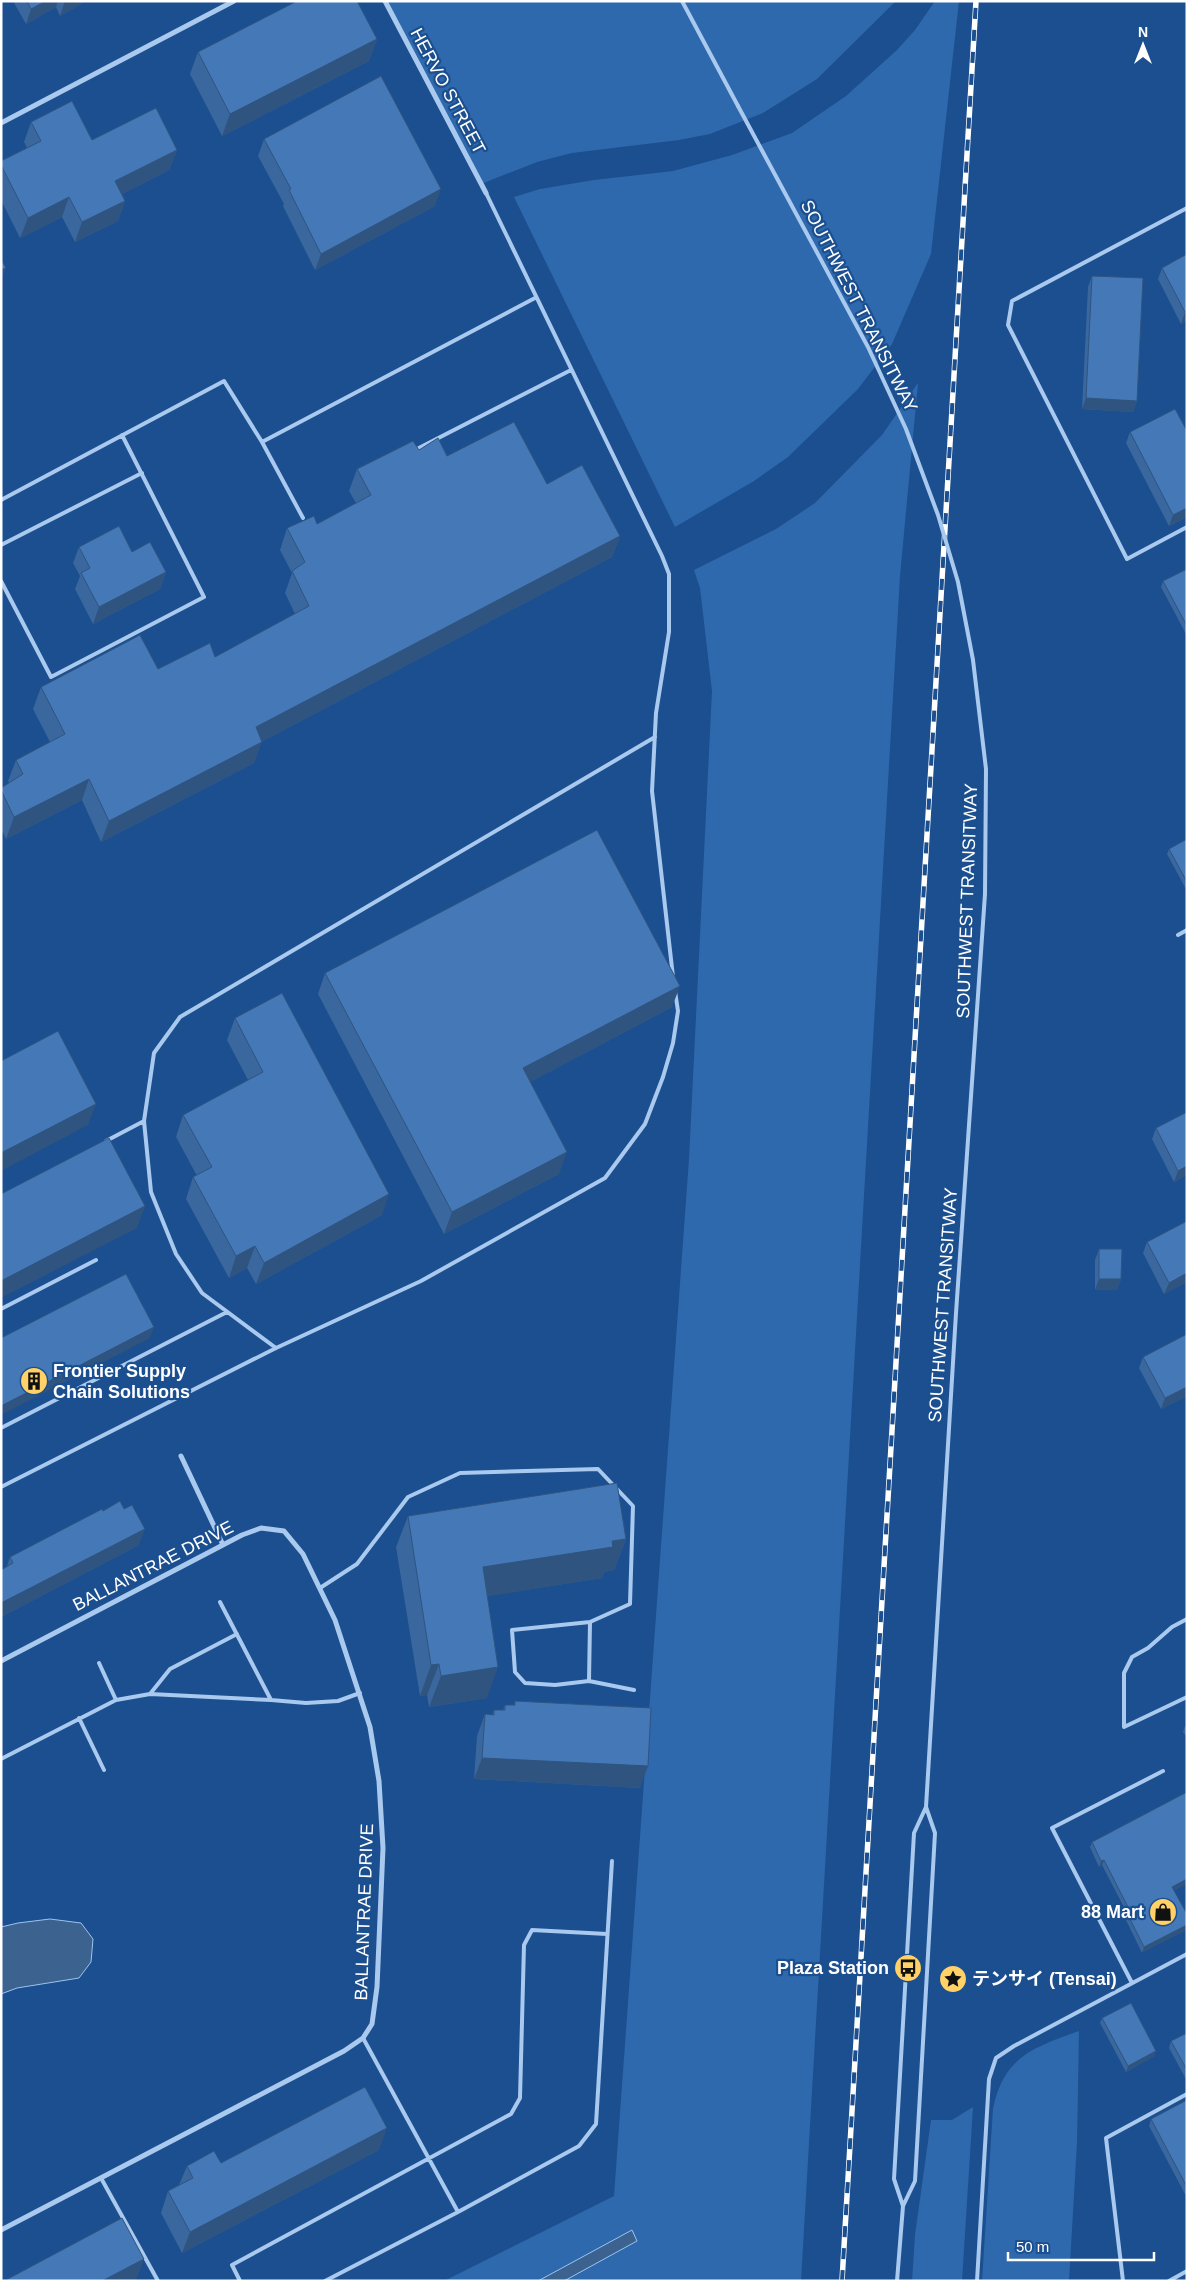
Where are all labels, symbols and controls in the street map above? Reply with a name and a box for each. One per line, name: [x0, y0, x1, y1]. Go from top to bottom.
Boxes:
north arrow: [1118, 20, 1168, 70]
text: N: [1138, 24, 1148, 40]
street label: HERVO STREET: [406, 25, 490, 157]
street label: SOUTHWEST TRANSITWAY: [797, 197, 921, 415]
street label: SOUTHWEST TRANSITWAY: [953, 783, 981, 1019]
street label: SOUTHWEST TRANSITWAY: [925, 1187, 961, 1423]
place label: Frontier Supply Chain Solutions: [53, 1361, 190, 1402]
building icon: Frontier Supply Chain Solutions: [19, 1366, 49, 1396]
street label: BALLANTRAE DRIVE: [70, 1517, 236, 1615]
street label: BALLANTRAE DRIVE: [351, 1823, 377, 2001]
shop icon: 88 Mart: [1148, 1897, 1178, 1927]
place label: 88 Mart: [1081, 1902, 1144, 1922]
bus stop icon: Plaza Station: [893, 1953, 923, 1983]
place label: Plaza Station: [777, 1958, 889, 1978]
place icon: テンサイ (Tensai): [938, 1964, 968, 1994]
place label: テンサイ (Tensai): [972, 1969, 1117, 1989]
scale bar: [1008, 2230, 1154, 2262]
text: 50 m: [1016, 2238, 1049, 2255]

